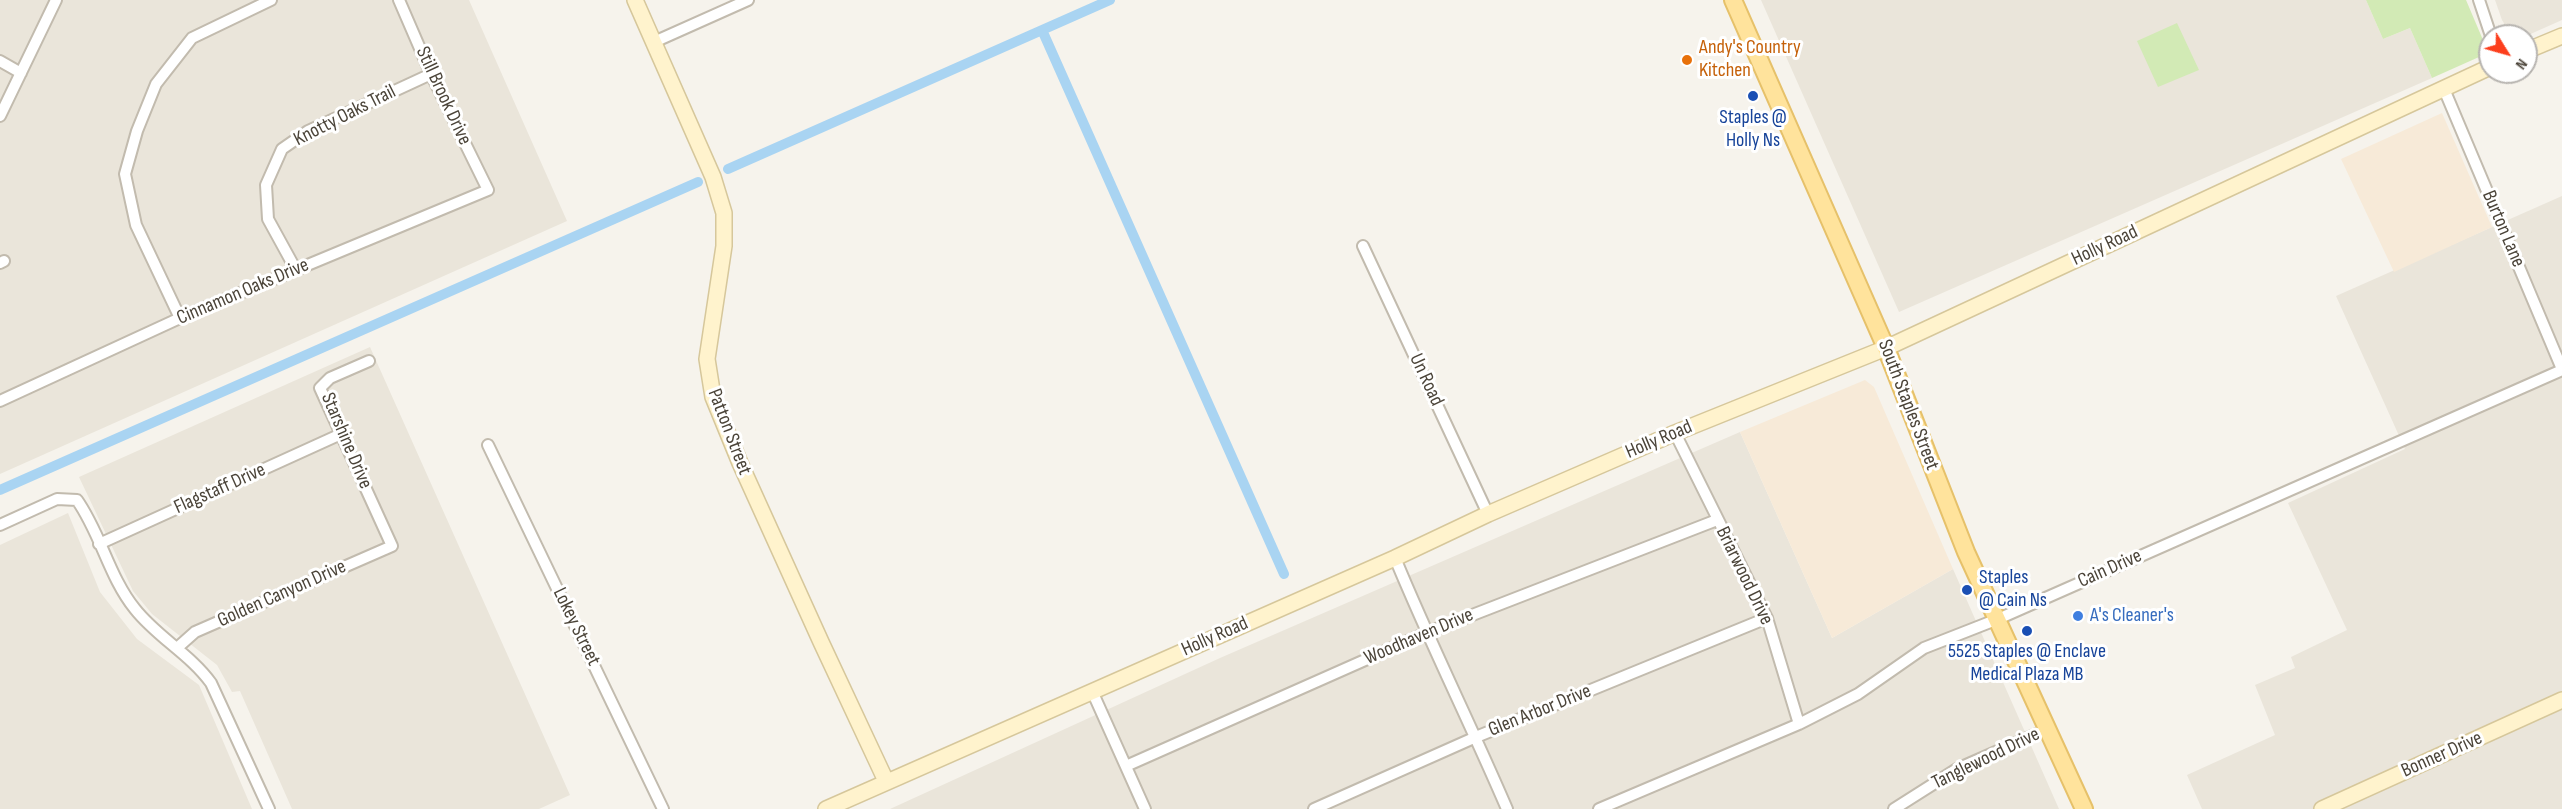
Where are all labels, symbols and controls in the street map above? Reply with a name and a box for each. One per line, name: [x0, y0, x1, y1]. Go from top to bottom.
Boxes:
north arrow: [2478, 24, 2538, 84]
place label: Andy's Country Kitchen: [1699, 36, 1801, 83]
street label: Still Brook Drive: [410, 43, 476, 149]
marker: Andy's Country Kitchen: [1680, 53, 1694, 67]
text: N: [2511, 55, 2531, 73]
street label: Knotty Oaks Trail: [290, 80, 400, 152]
marker: Staples @ Holly Ns: [1746, 89, 1760, 103]
place label: Staples @ Holly Ns: [1719, 106, 1787, 153]
street label: Burton Lane: [2476, 187, 2530, 271]
street label: Holly Road: [2068, 220, 2142, 272]
street label: Cinnamon Oaks Drive: [173, 253, 313, 331]
street label: South Staples Street: [1872, 336, 1944, 474]
street label: Un Road: [1404, 350, 1448, 410]
street label: Patton Street: [702, 386, 756, 478]
street label: Starshine Drive: [315, 389, 377, 493]
street label: Holly Road: [1622, 415, 1696, 465]
street label: Flagstaff Drive: [171, 458, 269, 520]
street label: Briarwood Drive: [1710, 523, 1778, 629]
street label: Cain Drive: [2074, 544, 2146, 594]
street label: Golden Canyon Drive: [214, 555, 350, 633]
place label: Staples @ Cain Ns: [1979, 566, 2047, 613]
marker: Staples @ Cain Ns: [1960, 583, 1974, 597]
street label: Lokey Street: [547, 584, 605, 670]
street label: Woodhaven Drive: [1361, 603, 1477, 671]
place label: A's Cleaner's: [2090, 604, 2174, 628]
marker: A's Cleaner's: [2071, 609, 2085, 623]
street label: Holly Road: [1178, 612, 1252, 662]
marker: 5525 Staples @ Enclave Medical Plaza MB: [2020, 624, 2034, 638]
place label: 5525 Staples @ Enclave Medical Plaza MB: [1948, 640, 2106, 687]
street label: Glen Arbor Drive: [1485, 680, 1595, 742]
street label: Tanglewood Drive: [1928, 723, 2044, 795]
street label: Bonner Drive: [2398, 727, 2486, 783]

